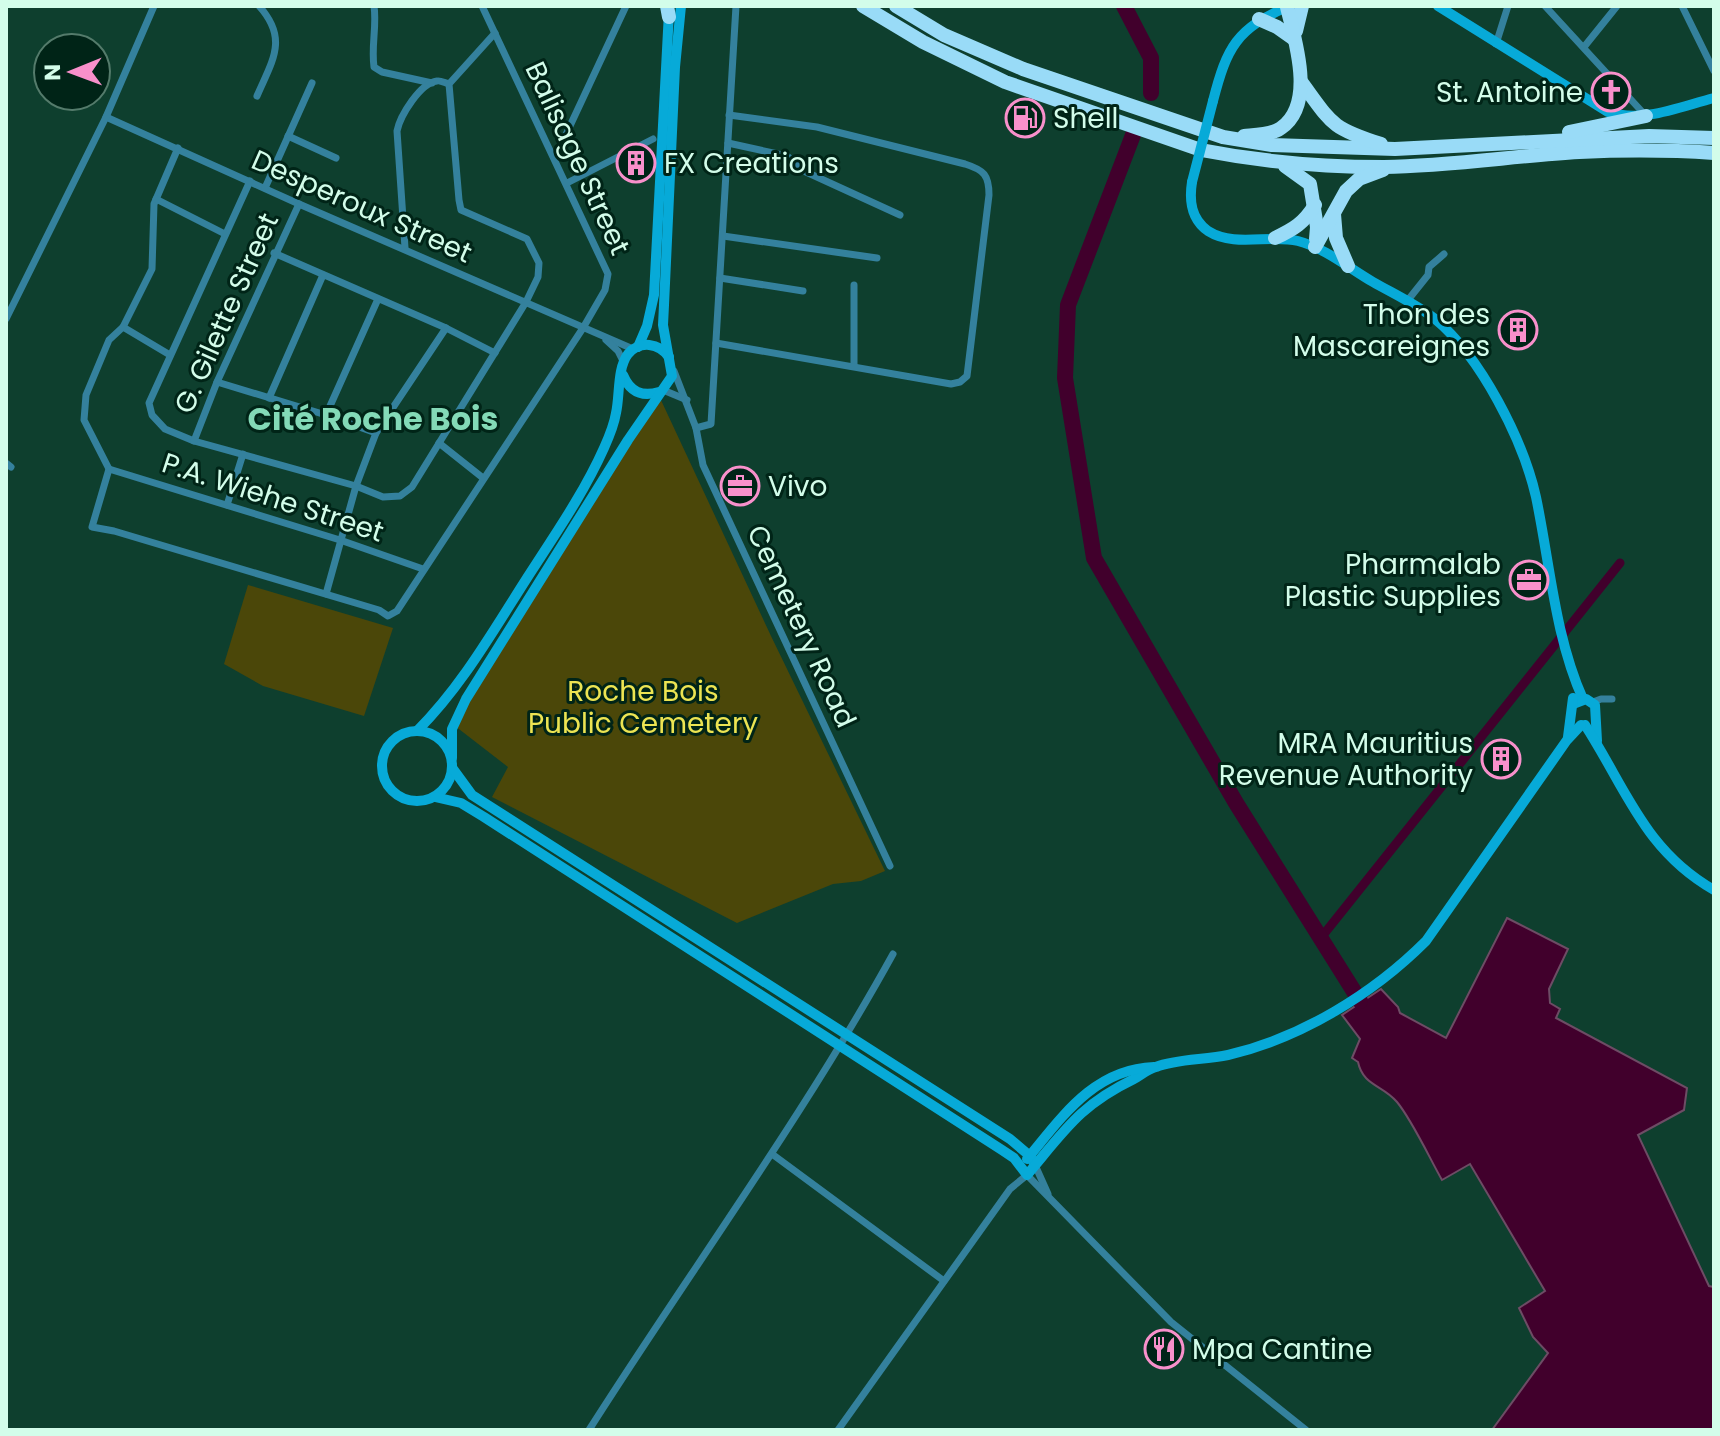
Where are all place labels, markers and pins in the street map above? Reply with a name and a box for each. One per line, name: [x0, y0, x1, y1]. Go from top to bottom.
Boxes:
church icon: St. Antoine: [1590, 71, 1632, 113]
place label: St. Antoine: [1436, 73, 1583, 112]
fuel station icon: Shell: [1004, 97, 1046, 139]
place label: Shell: [1053, 99, 1119, 138]
building icon: FX Creations: [615, 142, 657, 184]
place label: FX Creations: [664, 144, 839, 183]
place label: Thon des Mascareignes: [1293, 295, 1490, 366]
building icon: Thon des Mascareignes: [1497, 309, 1539, 351]
office icon: Vivo: [719, 465, 761, 507]
place label: Vivo: [768, 467, 827, 506]
place label: Pharmalab Plastic Supplies: [1285, 545, 1501, 616]
office icon: Pharmalab Plastic Supplies: [1508, 559, 1550, 601]
place label: MRA Mauritius Revenue Authority: [1219, 724, 1473, 795]
building icon: MRA Mauritius Revenue Authority: [1480, 738, 1522, 780]
restaurant icon: Mpa Cantine: [1143, 1328, 1185, 1370]
place label: Mpa Cantine: [1192, 1330, 1372, 1369]

